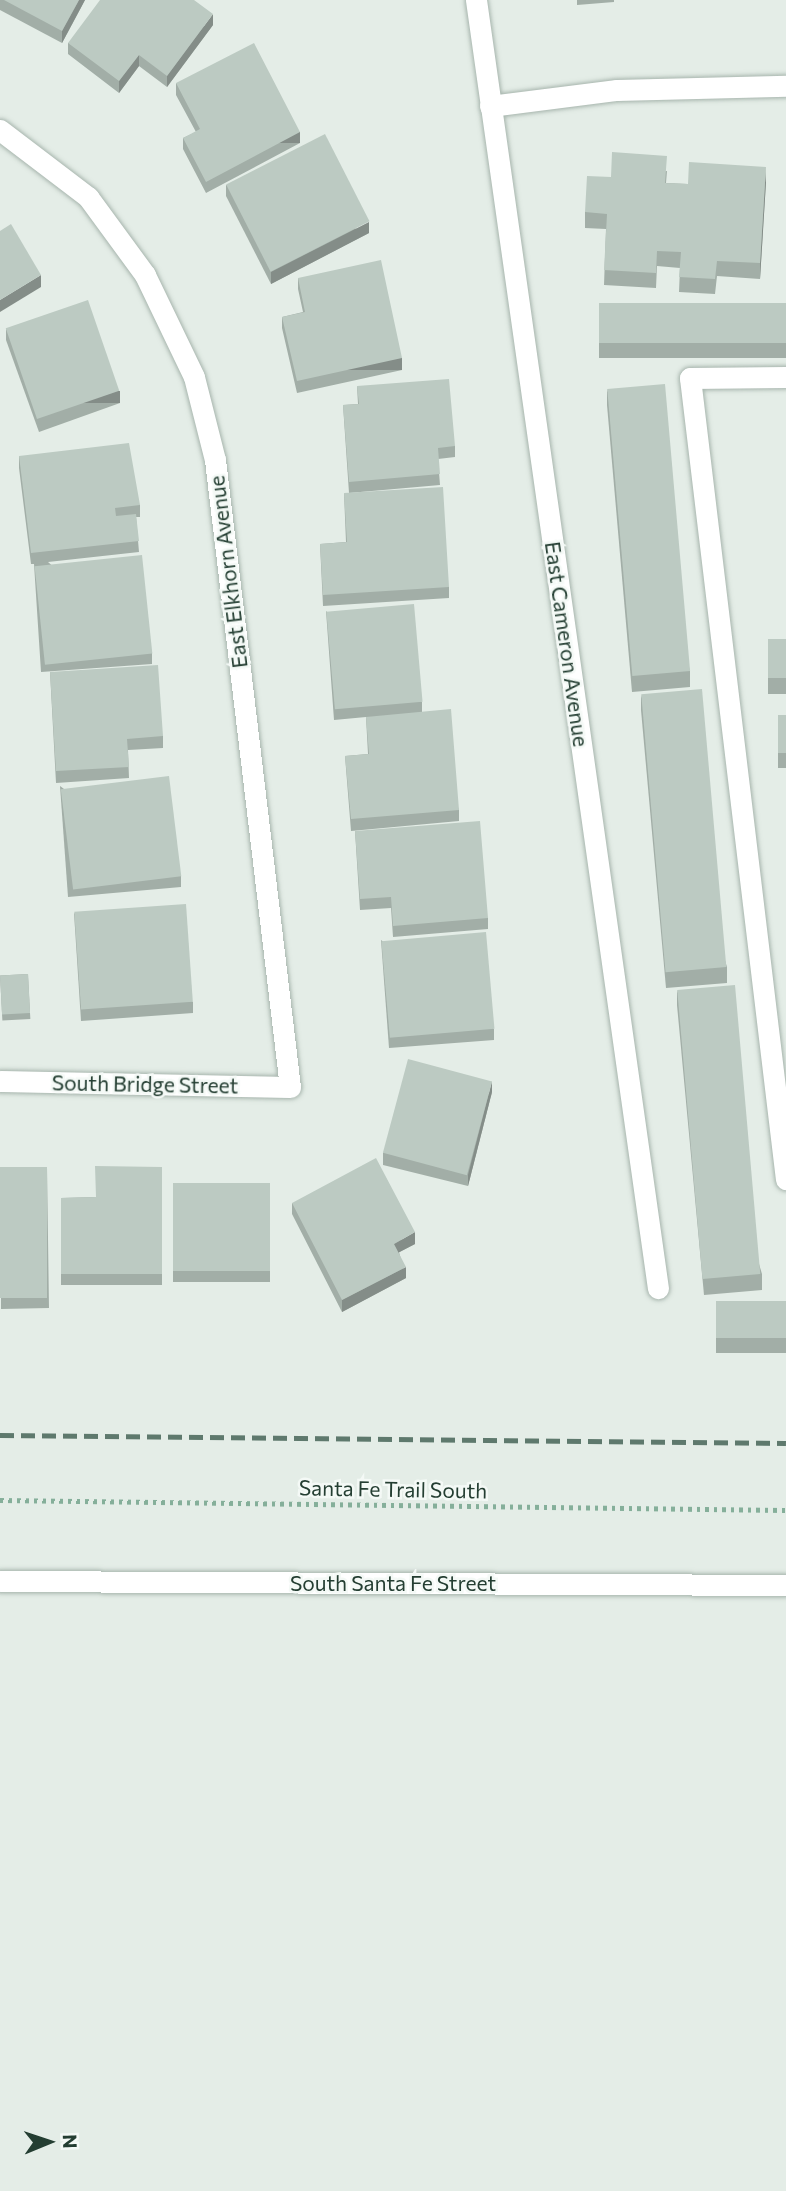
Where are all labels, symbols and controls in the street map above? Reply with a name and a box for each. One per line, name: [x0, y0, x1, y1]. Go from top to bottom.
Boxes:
street label: East Elkhorn Avenue: [204, 474, 252, 670]
street label: East Cameron Avenue: [540, 540, 594, 748]
street label: South Bridge Street: [52, 1070, 238, 1098]
street label: Santa Fe Trail South: [299, 1475, 487, 1503]
street label: South Santa Fe Street: [290, 1570, 496, 1596]
north arrow: [14, 2107, 84, 2177]
text: N: [59, 2134, 82, 2149]

